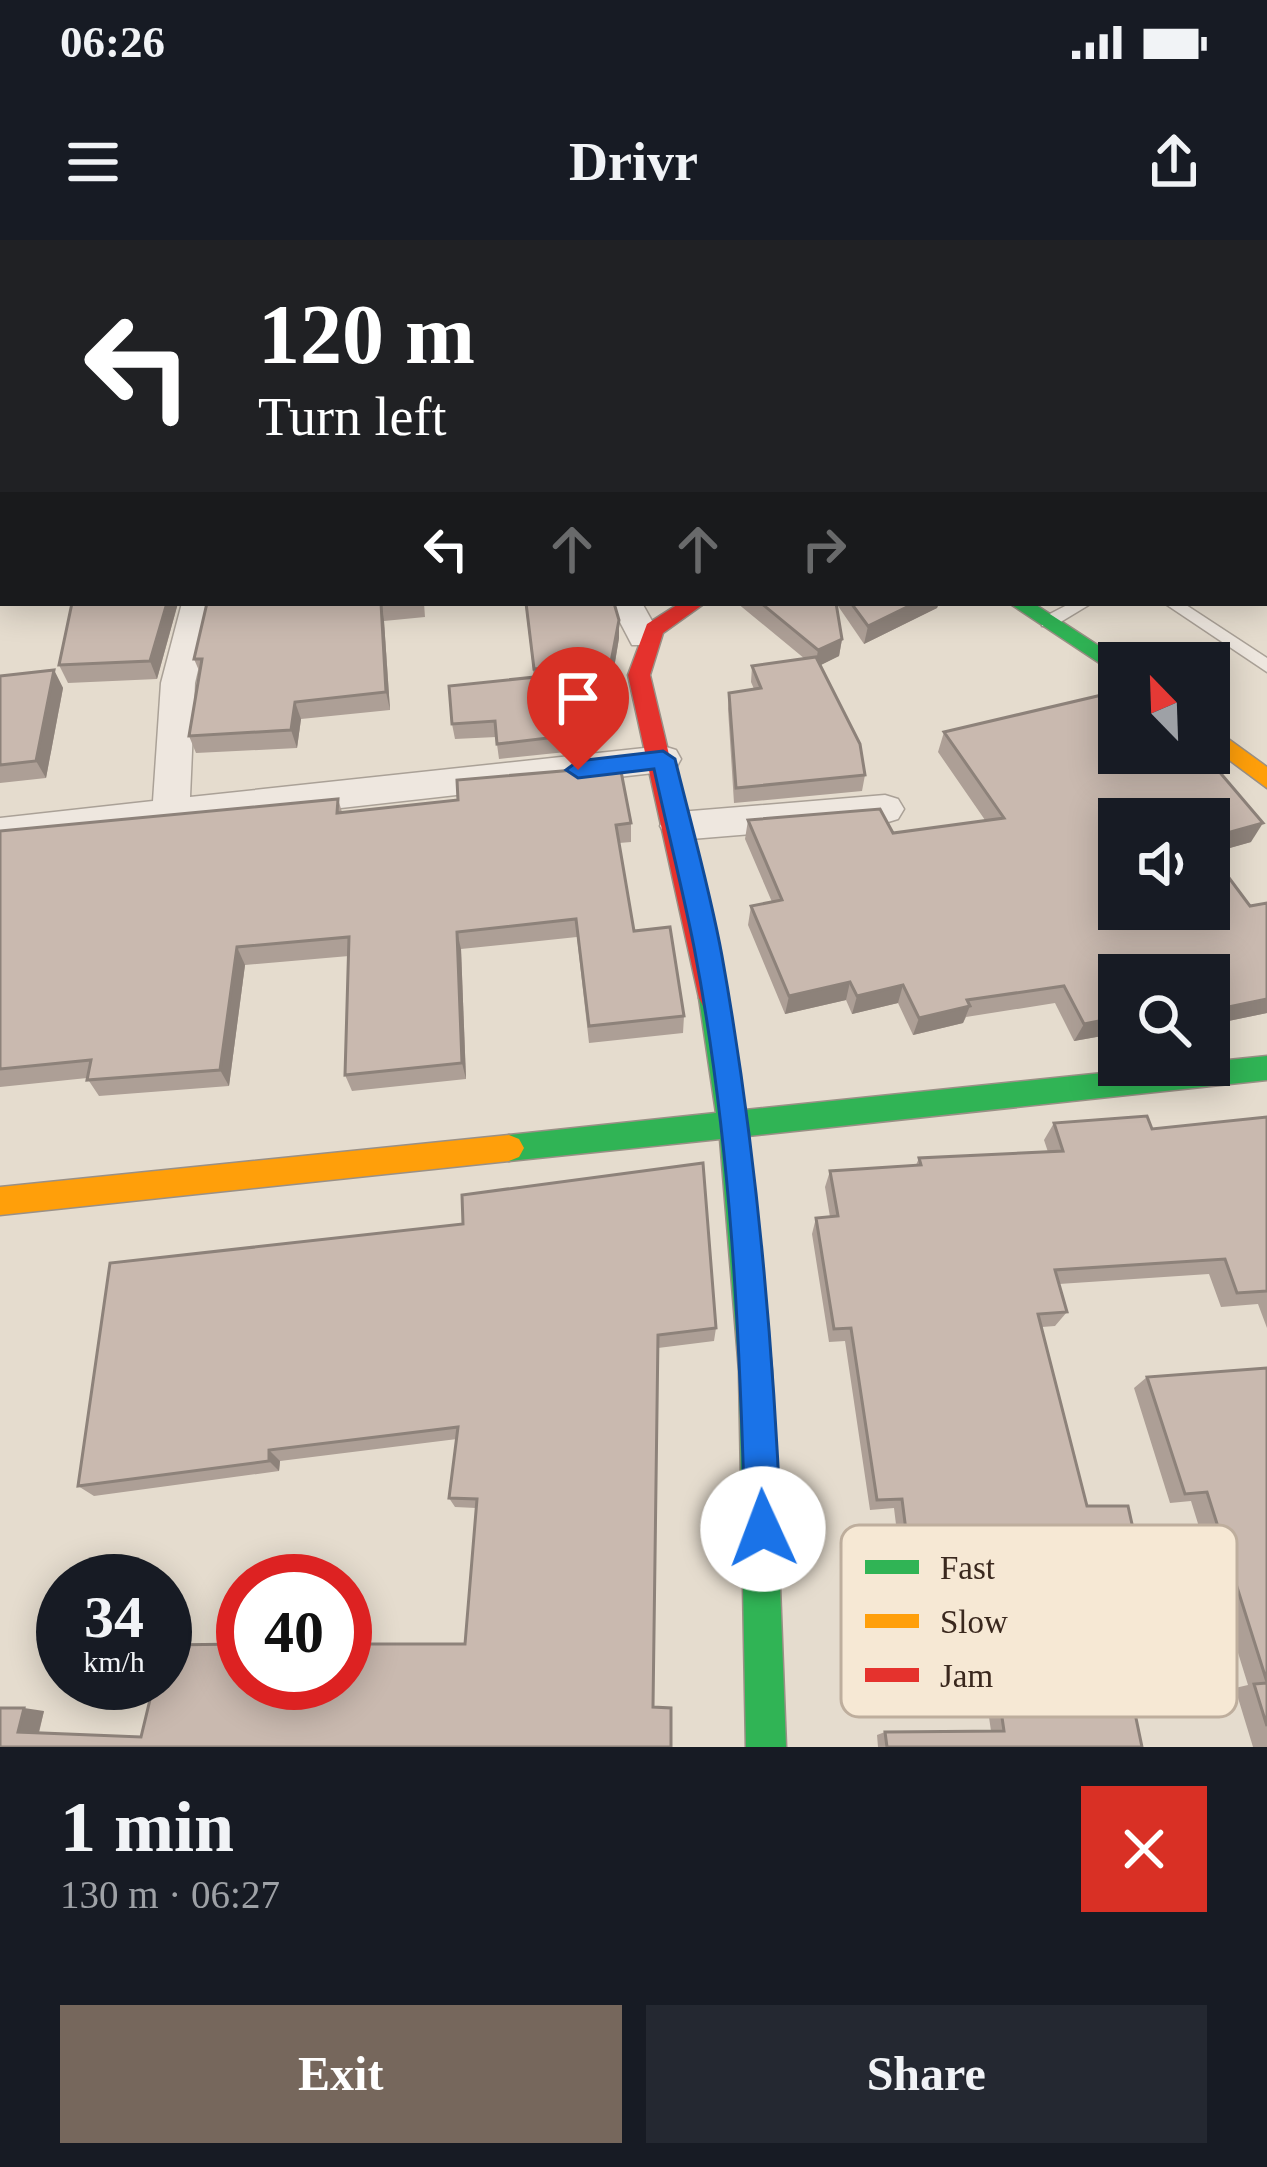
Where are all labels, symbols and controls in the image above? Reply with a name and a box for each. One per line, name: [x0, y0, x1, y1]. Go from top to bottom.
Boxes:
text: 06:26: [60, 17, 165, 67]
icon: menu: [60, 129, 126, 195]
icon: share: [1141, 129, 1207, 195]
text: Drivr: [569, 132, 698, 192]
icon: left: [60, 288, 216, 444]
text: 120 m: [258, 288, 475, 381]
text: Turn left: [258, 387, 447, 447]
icon: left: [413, 516, 479, 582]
icon: ahead: [539, 516, 605, 582]
icon: ahead: [665, 516, 731, 582]
icon: right: [791, 516, 857, 582]
north arrow: [1098, 642, 1230, 774]
map controls: [1098, 642, 1230, 1086]
pin: [527, 647, 629, 770]
icon: arrive: [545, 665, 611, 731]
button: sound: [1098, 798, 1230, 930]
button: search: [1098, 954, 1230, 1086]
position arrow: [700, 1466, 826, 1592]
legend: [841, 1525, 1237, 1717]
text: Fast: [940, 1550, 995, 1586]
speed limit sign: 40: [216, 1554, 372, 1710]
text: 34: [84, 1584, 144, 1650]
text: Slow: [940, 1604, 1008, 1640]
text: km/h: [83, 1645, 145, 1678]
text: Jam: [940, 1658, 993, 1694]
button: close: [1081, 1786, 1207, 1912]
text: 1 min: [60, 1787, 234, 1867]
text: 130 m · 06:27: [60, 1873, 280, 1916]
button: Exit: [60, 2005, 622, 2143]
button: Share: [646, 2005, 1207, 2143]

